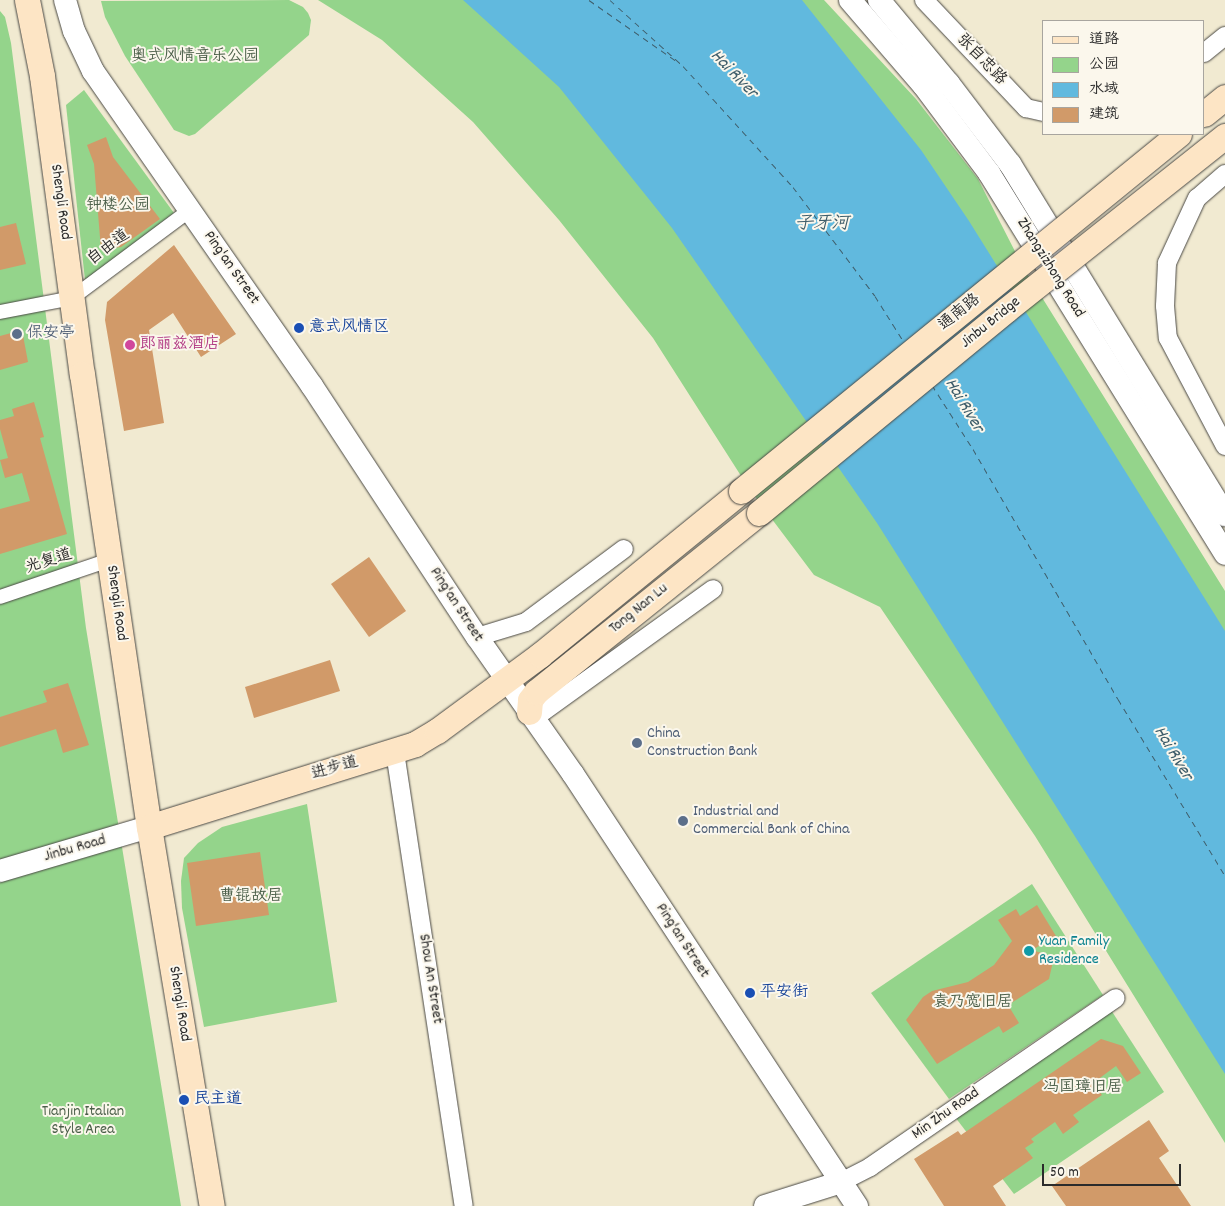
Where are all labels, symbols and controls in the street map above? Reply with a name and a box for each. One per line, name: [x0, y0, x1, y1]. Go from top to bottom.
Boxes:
legend: [1042, 20, 1205, 135]
text: 道路: [1089, 29, 1119, 51]
street label: 张自忠路: [952, 30, 1010, 90]
water label: Hai River: [705, 46, 761, 104]
park label: 奥式风情音乐公园: [131, 47, 259, 67]
text: 公园: [1089, 54, 1119, 76]
text: 水域: [1089, 79, 1119, 101]
text: 建筑: [1089, 104, 1119, 126]
street label: Shengli Road: [45, 163, 75, 241]
park label: 钟楼公园: [86, 196, 150, 216]
water label: 子牙河: [795, 214, 849, 236]
street label: Zhangzizhong Road: [1012, 215, 1088, 321]
street label: 自由道: [84, 226, 134, 270]
street label: Ping'an Street: [199, 228, 263, 308]
street label: 通南路: [935, 290, 985, 336]
street label: Jinbu Bridge: [957, 293, 1025, 353]
place label: 意式风情区: [309, 318, 389, 338]
marker: 意式风情区: [293, 322, 305, 334]
place label: 保安亭: [27, 324, 75, 344]
marker: 保安亭: [11, 328, 23, 340]
place label: 郎丽兹酒店: [140, 335, 220, 355]
marker: 郎丽兹酒店: [124, 339, 136, 351]
water label: Hai River: [938, 375, 988, 437]
street label: 光复道: [23, 545, 75, 579]
street label: Shengli Road: [101, 564, 131, 642]
street label: Ping'an Street: [425, 564, 487, 646]
street label: Tong Nan Lu: [606, 579, 672, 639]
water label: Hai River: [1147, 723, 1197, 785]
place label: China Construction Bank: [647, 724, 757, 762]
marker: China Construction Bank: [631, 737, 643, 749]
street label: 进步道: [309, 753, 361, 785]
place label: Industrial and Commercial Bank of China: [693, 802, 849, 840]
marker: Industrial and Commercial Bank of China: [677, 815, 689, 827]
street label: Jinbu Road: [42, 831, 108, 867]
park label: 曹锟故居: [219, 887, 283, 907]
street label: Ping'an Street: [651, 900, 713, 982]
place label: Yuan Family Residence: [1039, 932, 1109, 970]
street label: Shou An Street: [413, 933, 447, 1025]
marker: Yuan Family Residence: [1023, 945, 1035, 957]
street label: Shengli Road: [164, 965, 194, 1043]
place label: 平安街: [760, 983, 808, 1003]
marker: 平安街: [744, 987, 756, 999]
park label: 袁乃宽旧居: [933, 993, 1013, 1013]
park label: 冯国璋旧居: [1043, 1078, 1123, 1098]
street label: Min Zhu Road: [908, 1084, 984, 1144]
place label: 民主道: [194, 1090, 242, 1110]
marker: 民主道: [178, 1094, 190, 1106]
park label: Tianjin Italian Style Area: [42, 1102, 124, 1140]
scale bar: [1045, 1154, 1184, 1186]
text: 50 m: [1050, 1162, 1079, 1184]

